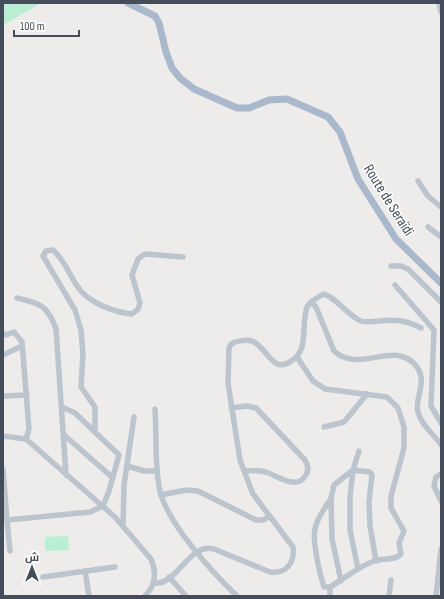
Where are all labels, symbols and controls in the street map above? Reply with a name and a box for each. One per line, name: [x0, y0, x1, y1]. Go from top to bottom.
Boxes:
scale bar: [14, 12, 79, 38]
text: 100 m: [20, 19, 45, 34]
street label: Route de Seraïdi: [359, 161, 418, 240]
north arrow: [12, 547, 52, 587]
text: ش: [25, 551, 39, 564]

